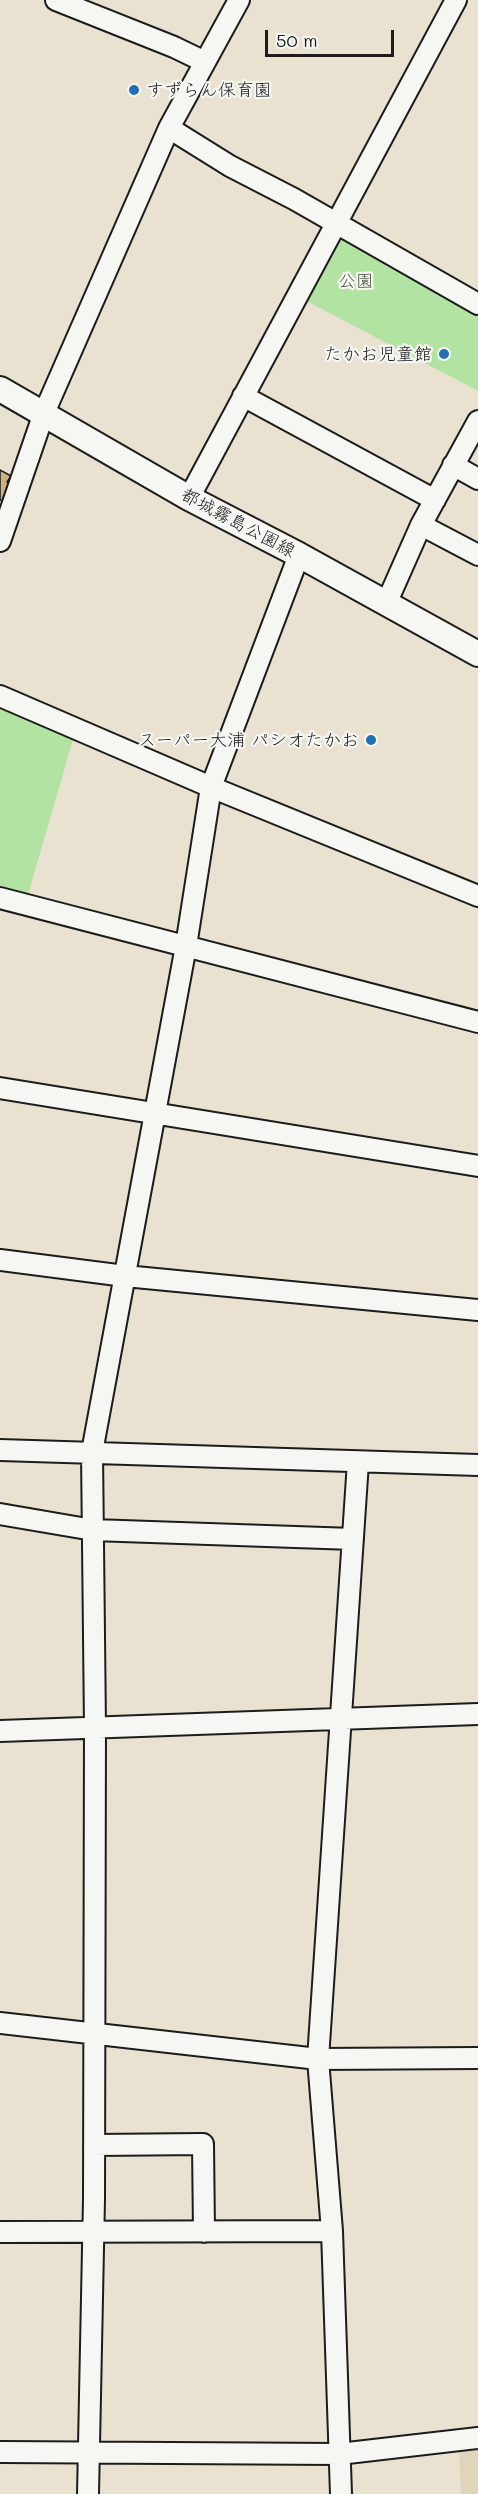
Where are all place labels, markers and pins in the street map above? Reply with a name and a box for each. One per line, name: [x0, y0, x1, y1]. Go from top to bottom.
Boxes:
place label: すずらん保育園: [146, 79, 272, 101]
marker: すずらん保育園: [127, 83, 141, 97]
place label: たかお児童館: [324, 343, 432, 365]
marker: たかお児童館: [437, 347, 451, 361]
place label: スーパー大浦 パシオたかお: [138, 729, 359, 751]
marker: スーパー大浦 パシオたかお: [364, 733, 378, 747]

